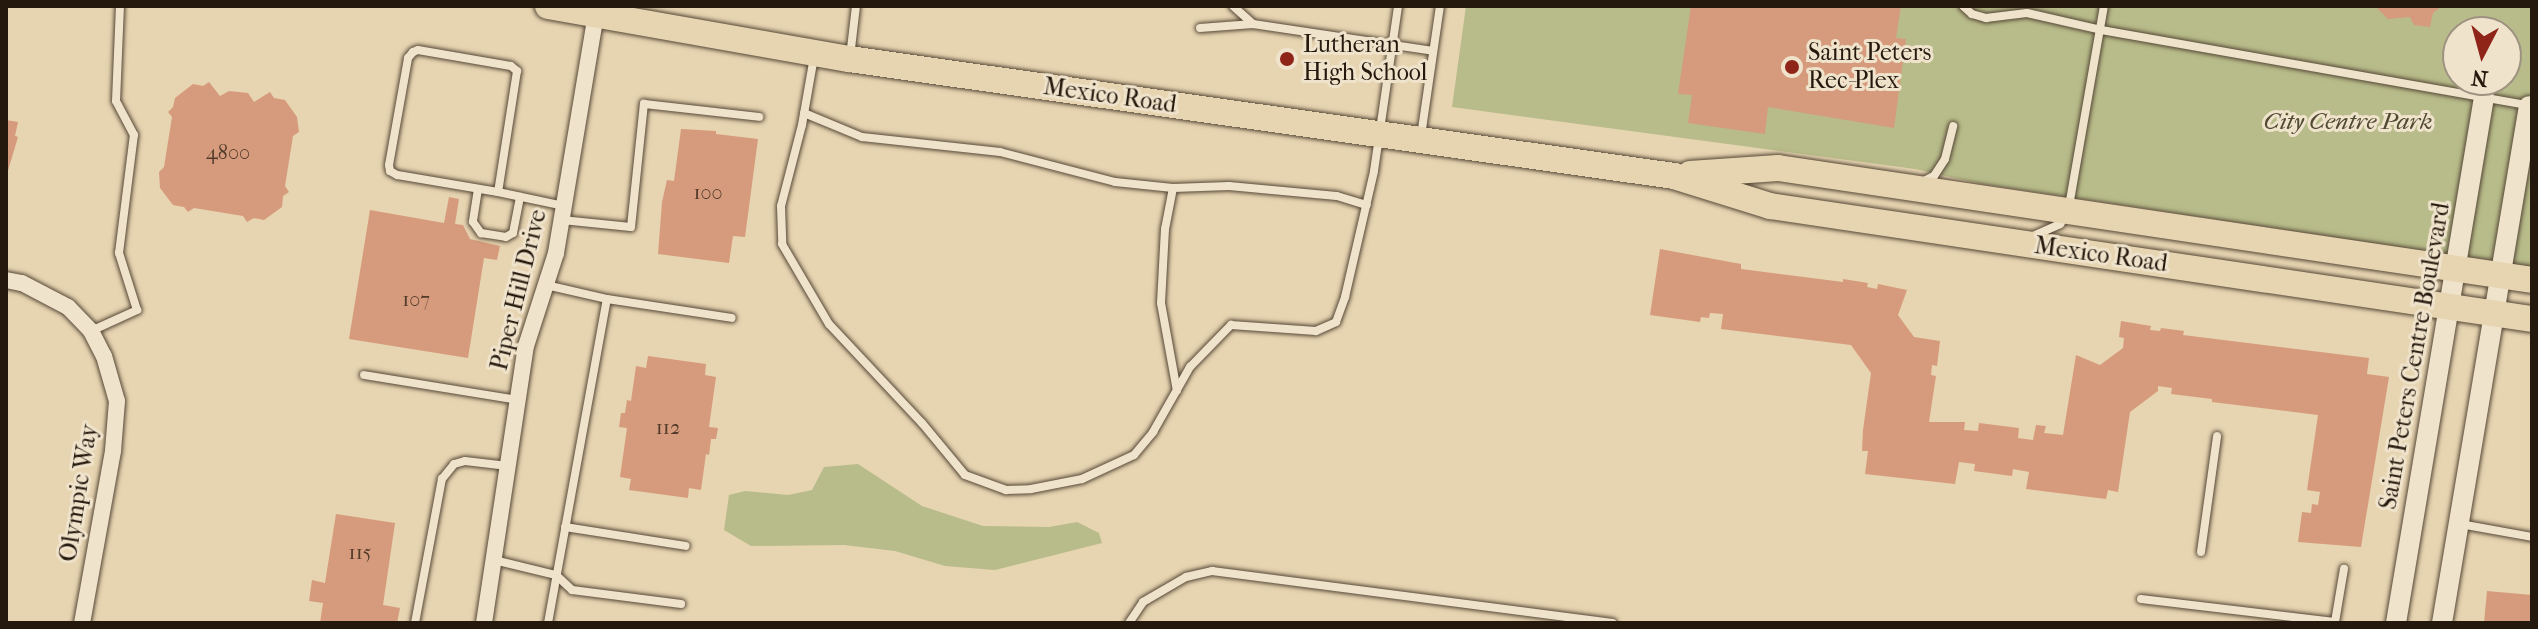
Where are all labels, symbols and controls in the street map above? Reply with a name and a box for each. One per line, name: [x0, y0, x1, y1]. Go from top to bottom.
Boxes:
north arrow: [2442, 16, 2522, 96]
place label: Lutheran High School: [1303, 31, 1427, 87]
place label: Saint Peters Rec-Plex: [1808, 39, 1931, 95]
marker: Lutheran High School: [1278, 50, 1296, 68]
marker: Saint Peters Rec-Plex: [1783, 58, 1801, 76]
text: N: [2470, 64, 2489, 92]
street label: Mexico Road: [1042, 72, 1178, 120]
park label: City Centre Park: [2264, 108, 2432, 136]
house number: 4800: [206, 140, 250, 164]
house number: 100: [693, 180, 723, 204]
street label: Saint Peters Centre Boulevard: [2374, 200, 2456, 512]
street label: Piper Hill Drive: [485, 206, 553, 374]
street label: Mexico Road: [2033, 231, 2169, 279]
house number: 107: [402, 287, 430, 311]
house number: 112: [656, 415, 680, 439]
street label: Olympic Way: [54, 422, 104, 564]
house number: 115: [349, 540, 371, 564]

